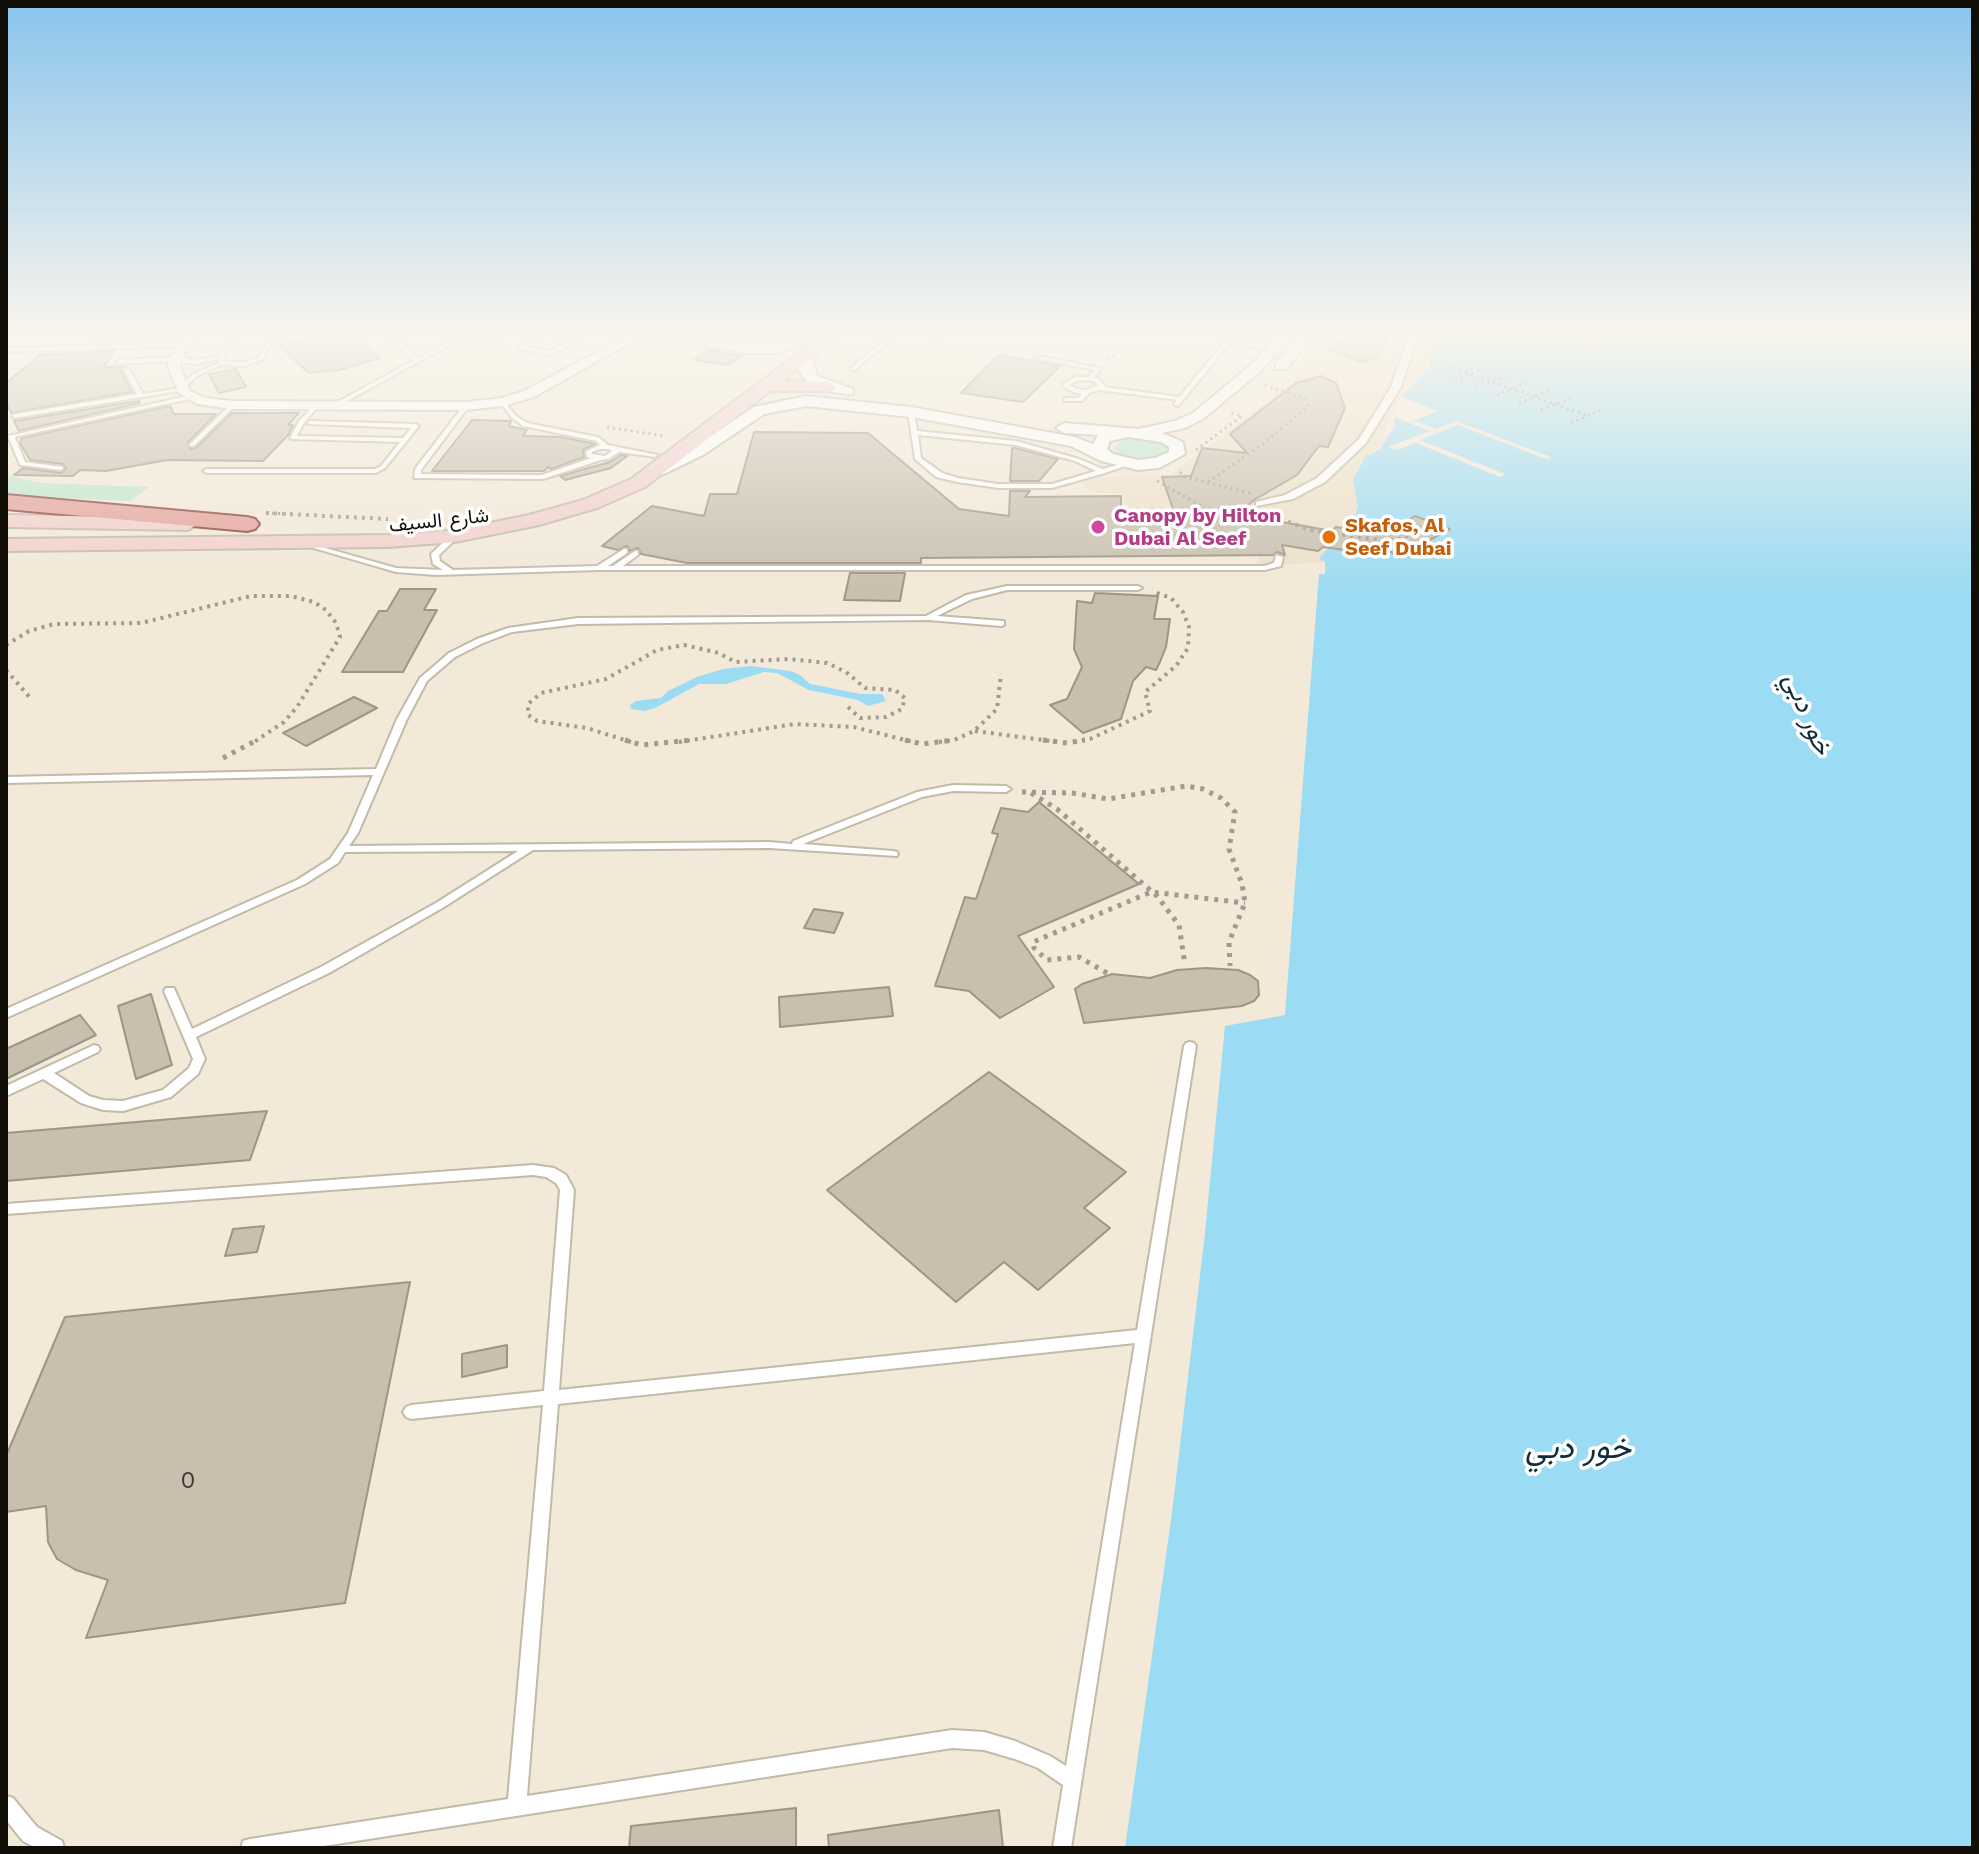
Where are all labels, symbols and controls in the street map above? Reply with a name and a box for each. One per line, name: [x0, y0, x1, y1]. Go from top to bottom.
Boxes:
street label: شارع السيف: [388, 504, 490, 538]
place label: Canopy by Hilton Dubai Al Seef: [1114, 504, 1281, 551]
place label: Skafos, Al Seef Dubai: [1345, 514, 1452, 561]
marker: Canopy by Hilton Dubai Al Seef: [1089, 518, 1107, 536]
marker: Skafos, Al Seef Dubai: [1320, 528, 1338, 546]
water label: خور دبي: [1776, 668, 1838, 760]
water label: خور دبي: [1525, 1430, 1631, 1468]
house number: 0: [181, 1467, 195, 1495]

